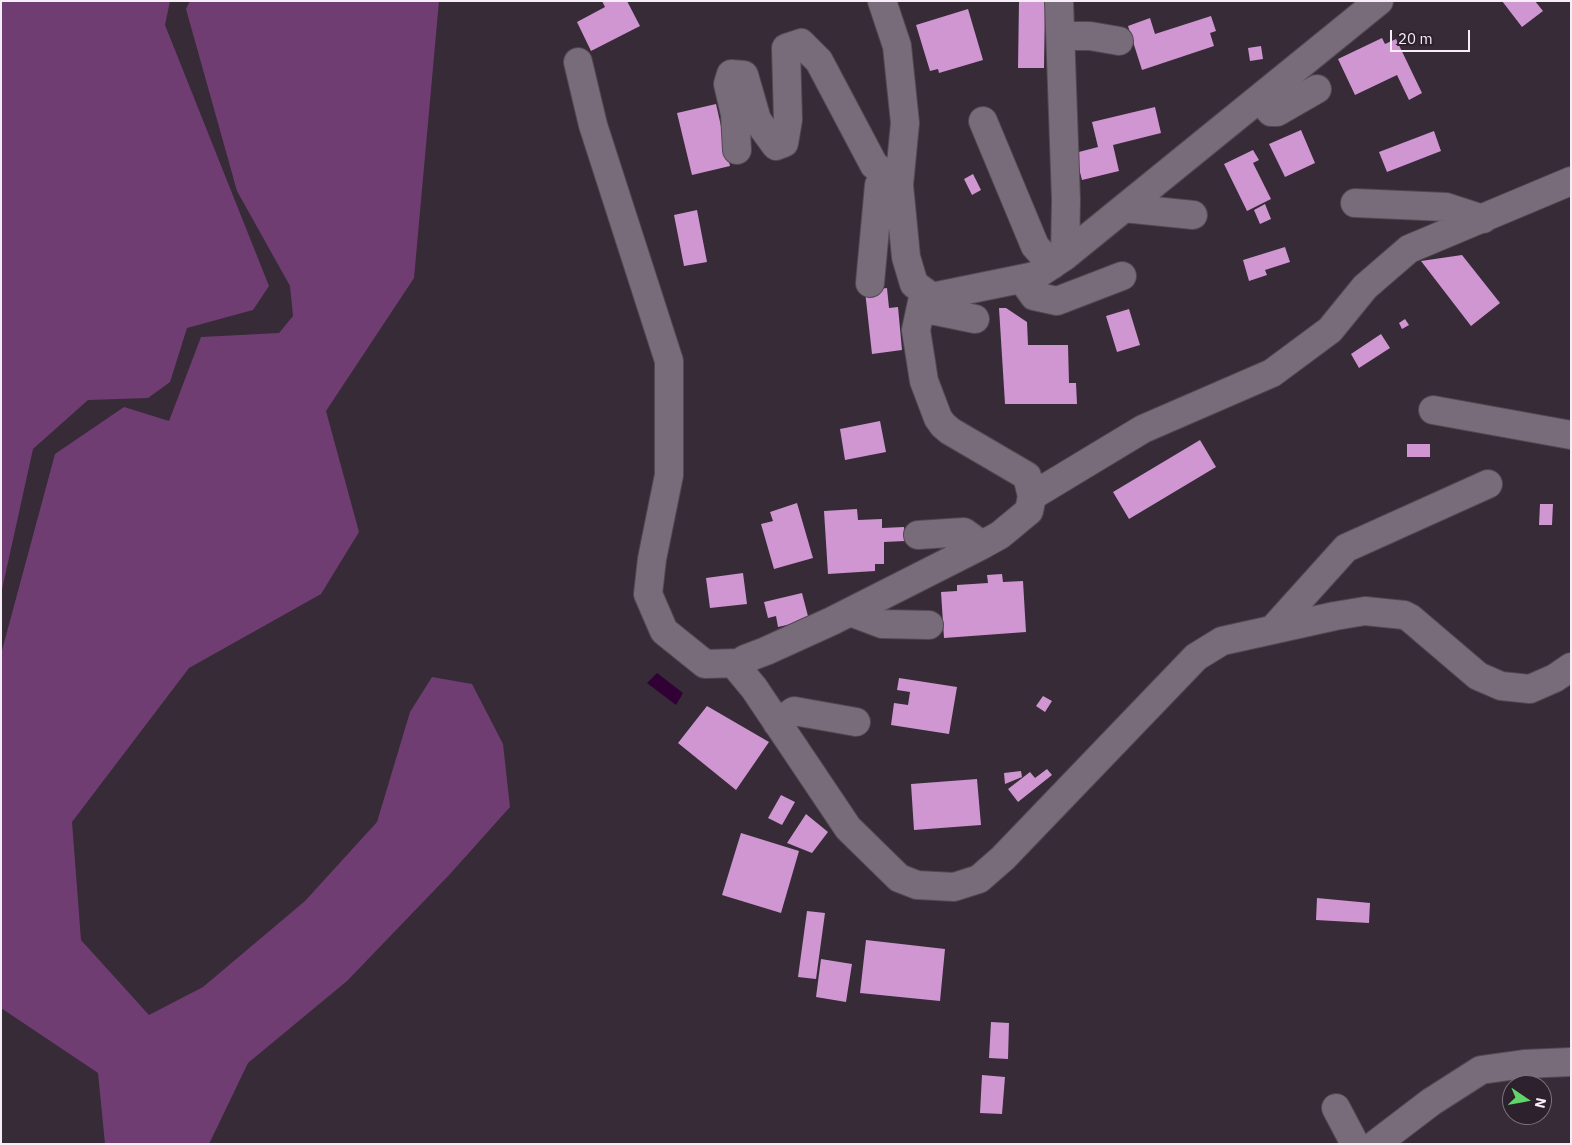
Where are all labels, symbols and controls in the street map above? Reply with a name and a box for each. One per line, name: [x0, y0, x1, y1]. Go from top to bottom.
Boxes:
scale bar: [1392, 20, 1472, 52]
text: 20 m: [1398, 29, 1433, 48]
north arrow: [1502, 1075, 1552, 1125]
text: N: [1531, 1096, 1551, 1110]

